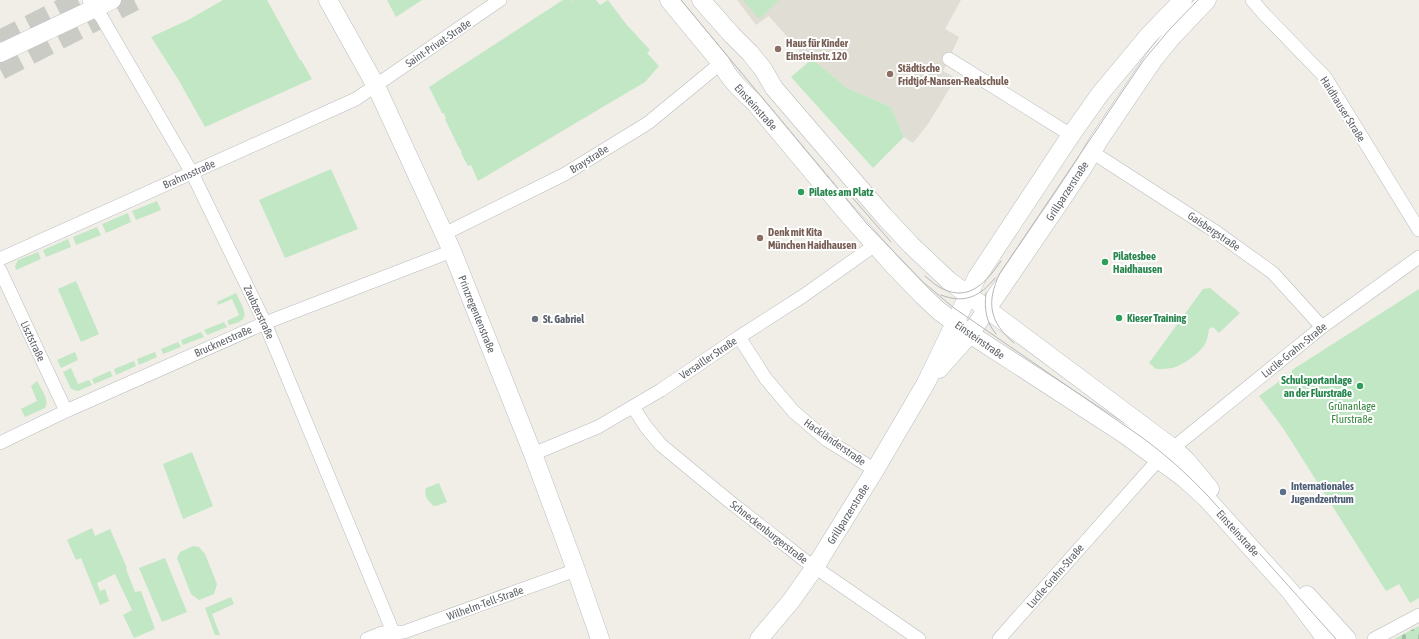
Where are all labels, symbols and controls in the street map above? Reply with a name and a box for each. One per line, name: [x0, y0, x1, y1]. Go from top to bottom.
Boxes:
street label: Saint-Privat-Straße: [403, 17, 473, 69]
place label: Haus für Kinder Einsteinstr. 120: [786, 37, 849, 62]
marker: Haus für Kinder Einsteinstr. 120: [773, 44, 783, 54]
place label: Städtische Fridtjof-Nansen-Realschule: [898, 62, 1009, 87]
marker: Städtische Fridtjof-Nansen-Realschule: [885, 69, 895, 79]
street label: Haidhauser Straße: [1318, 74, 1368, 144]
street label: Einsteinstraße: [732, 82, 780, 132]
street label: Braystraße: [567, 142, 611, 176]
street label: Brahmsstraße: [161, 157, 217, 191]
street label: Grillparzerstraße: [1043, 159, 1091, 223]
place label: Pilates am Platz: [809, 186, 873, 198]
marker: Pilates am Platz: [796, 187, 806, 197]
street label: Gaisbergstraße: [1186, 209, 1242, 253]
place label: Denk mit Kita München Haidhausen: [768, 226, 856, 251]
marker: Denk mit Kita München Haidhausen: [755, 233, 765, 243]
place label: Pilatesbee Haidhausen: [1113, 250, 1162, 275]
marker: Pilatesbee Haidhausen: [1100, 257, 1110, 267]
street label: Prinzregentenstraße: [456, 274, 498, 354]
street label: Zaubzerstraße: [241, 283, 277, 341]
place label: Kieser Training: [1127, 312, 1187, 324]
place label: St. Gabriel: [543, 313, 585, 325]
marker: Kieser Training: [1114, 313, 1124, 323]
marker: St. Gabriel: [530, 314, 540, 324]
street label: Lisztstraße: [18, 319, 48, 363]
street label: Einsteinstraße: [953, 319, 1007, 361]
street label: Lucile-Grahn-Straße: [1259, 320, 1329, 380]
street label: Brucknerstraße: [192, 323, 254, 359]
street label: Versailler Straße: [677, 334, 739, 382]
place label: Schulsportanlage an der Flurstraße: [1281, 374, 1352, 399]
marker: Schulsportanlage an der Flurstraße: [1355, 381, 1365, 391]
park label: Grünanlage Flurstraße: [1328, 400, 1376, 425]
street label: Hackländerstraße: [802, 416, 868, 468]
place label: Internationales Jugendzentrum: [1290, 480, 1354, 505]
street label: Grillparzerstraße: [825, 482, 871, 546]
marker: Internationales Jugendzentrum: [1278, 487, 1288, 497]
street label: Schneckenburgerstraße: [728, 498, 810, 566]
street label: Einsteinstraße: [1214, 508, 1262, 558]
street label: Lucile-Grahn-Straße: [1024, 542, 1086, 610]
street label: Wilhelm-Tell-Straße: [445, 584, 525, 622]

